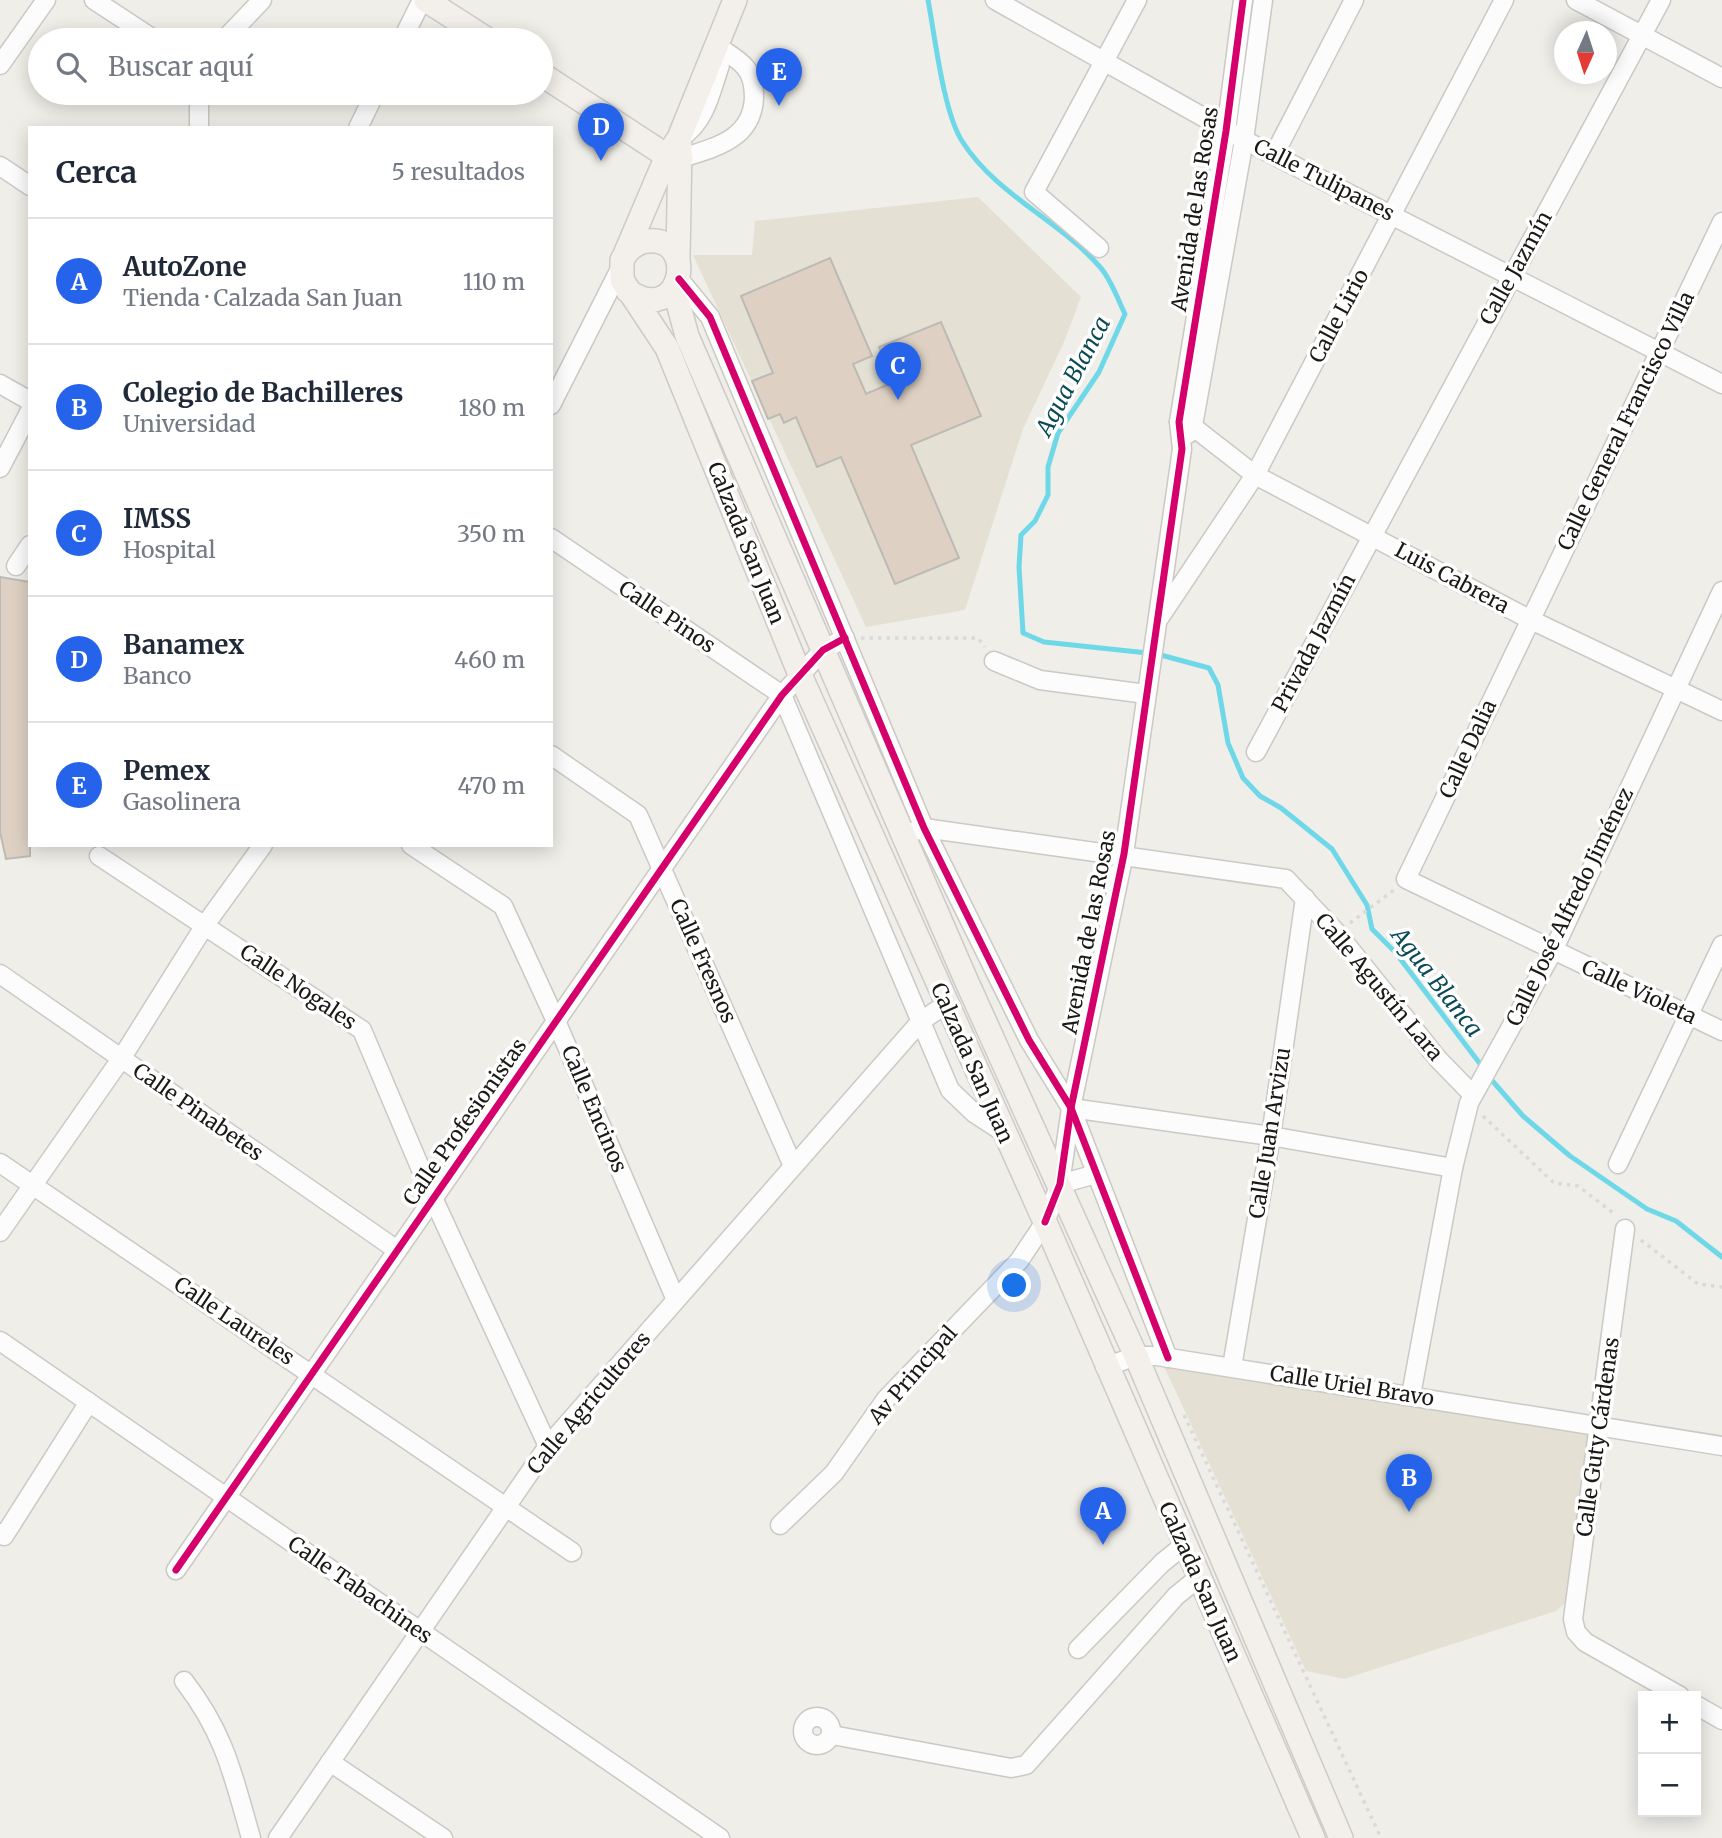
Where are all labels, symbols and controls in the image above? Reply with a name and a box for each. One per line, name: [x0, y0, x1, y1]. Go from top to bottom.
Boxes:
north arrow: [1554, 21, 1617, 84]
search box: [28, 28, 553, 105]
icon: search: [52, 48, 90, 86]
pin: E: [756, 48, 802, 106]
text: Buscar aquí: [108, 50, 253, 83]
pin: D: [578, 103, 624, 161]
street label: Avenida de las Rosas: [1165, 105, 1224, 314]
street label: Calle Tulipanes: [1249, 132, 1399, 227]
text: Cerca: [56, 153, 137, 191]
text: 5 resultados: [392, 157, 525, 186]
street label: Calle Jazmín: [1473, 206, 1558, 329]
text: AutoZone: [123, 250, 247, 283]
street label: Calle Lirio: [1303, 264, 1374, 367]
text: A: [71, 267, 87, 296]
text: 110 m: [463, 267, 525, 296]
text: Tienda · Calzada San Juan: [123, 283, 403, 312]
street label: Calle General Francisco Villa: [1551, 287, 1700, 555]
water label: Agua Blanca: [1028, 311, 1116, 442]
pin: C: [875, 342, 921, 400]
text: Colegio de Bachilleres: [123, 376, 403, 409]
text: B: [71, 393, 87, 422]
text: 180 m: [459, 393, 525, 422]
text: Universidad: [123, 409, 256, 438]
street label: Calzada San Juan: [702, 458, 791, 628]
text: IMSS: [123, 502, 191, 535]
text: C: [71, 519, 87, 548]
text: 350 m: [457, 519, 525, 548]
text: Hospital: [123, 535, 216, 564]
street label: Luis Cabrera: [1390, 536, 1514, 619]
street label: Privada Jazmín: [1266, 569, 1361, 717]
street label: Calle Pinos: [614, 574, 721, 659]
text: Banamex: [123, 628, 244, 661]
text: D: [70, 645, 88, 674]
text: 460 m: [454, 645, 525, 674]
text: Banco: [123, 661, 191, 690]
street label: Calle Dalia: [1433, 695, 1502, 803]
text: Pemex: [123, 754, 210, 787]
text: E: [71, 771, 87, 800]
text: 470 m: [458, 771, 525, 800]
street label: Calle José Alfredo Jiménez: [1500, 783, 1639, 1030]
text: Gasolinera: [123, 787, 241, 816]
street label: Avenida de las Rosas: [1055, 828, 1121, 1037]
street label: Calle Fresnos: [664, 894, 743, 1027]
street label: Calle Agustín Lara: [1310, 907, 1449, 1066]
water label: Agua Blanca: [1384, 919, 1489, 1042]
street label: Calle Nogales: [235, 938, 362, 1035]
street label: Calle Violeta: [1577, 953, 1701, 1030]
street label: Calzada San Juan: [925, 979, 1020, 1147]
street label: Calle Profesionistas: [397, 1033, 532, 1210]
street label: Calle Encinos: [556, 1041, 633, 1176]
street label: Calle Juan Arvizu: [1243, 1045, 1296, 1220]
street label: Calle Pinabetes: [128, 1057, 269, 1166]
your location: [997, 1268, 1031, 1302]
street label: Calle Laureles: [169, 1270, 300, 1371]
street label: Av Principal: [862, 1319, 963, 1430]
street label: Calle Agricultores: [521, 1326, 656, 1480]
street label: Calle Guty Cárdenas: [1570, 1335, 1625, 1538]
street label: Calle Uriel Bravo: [1268, 1359, 1436, 1412]
pin: B: [1386, 1454, 1432, 1512]
pin: A: [1080, 1487, 1126, 1545]
street label: Calzada San Juan: [1153, 1498, 1248, 1666]
street label: Calle Tabachines: [283, 1530, 438, 1649]
map controls: [1638, 1691, 1701, 1817]
button: +: [1638, 1691, 1701, 1754]
button: −: [1638, 1754, 1701, 1817]

